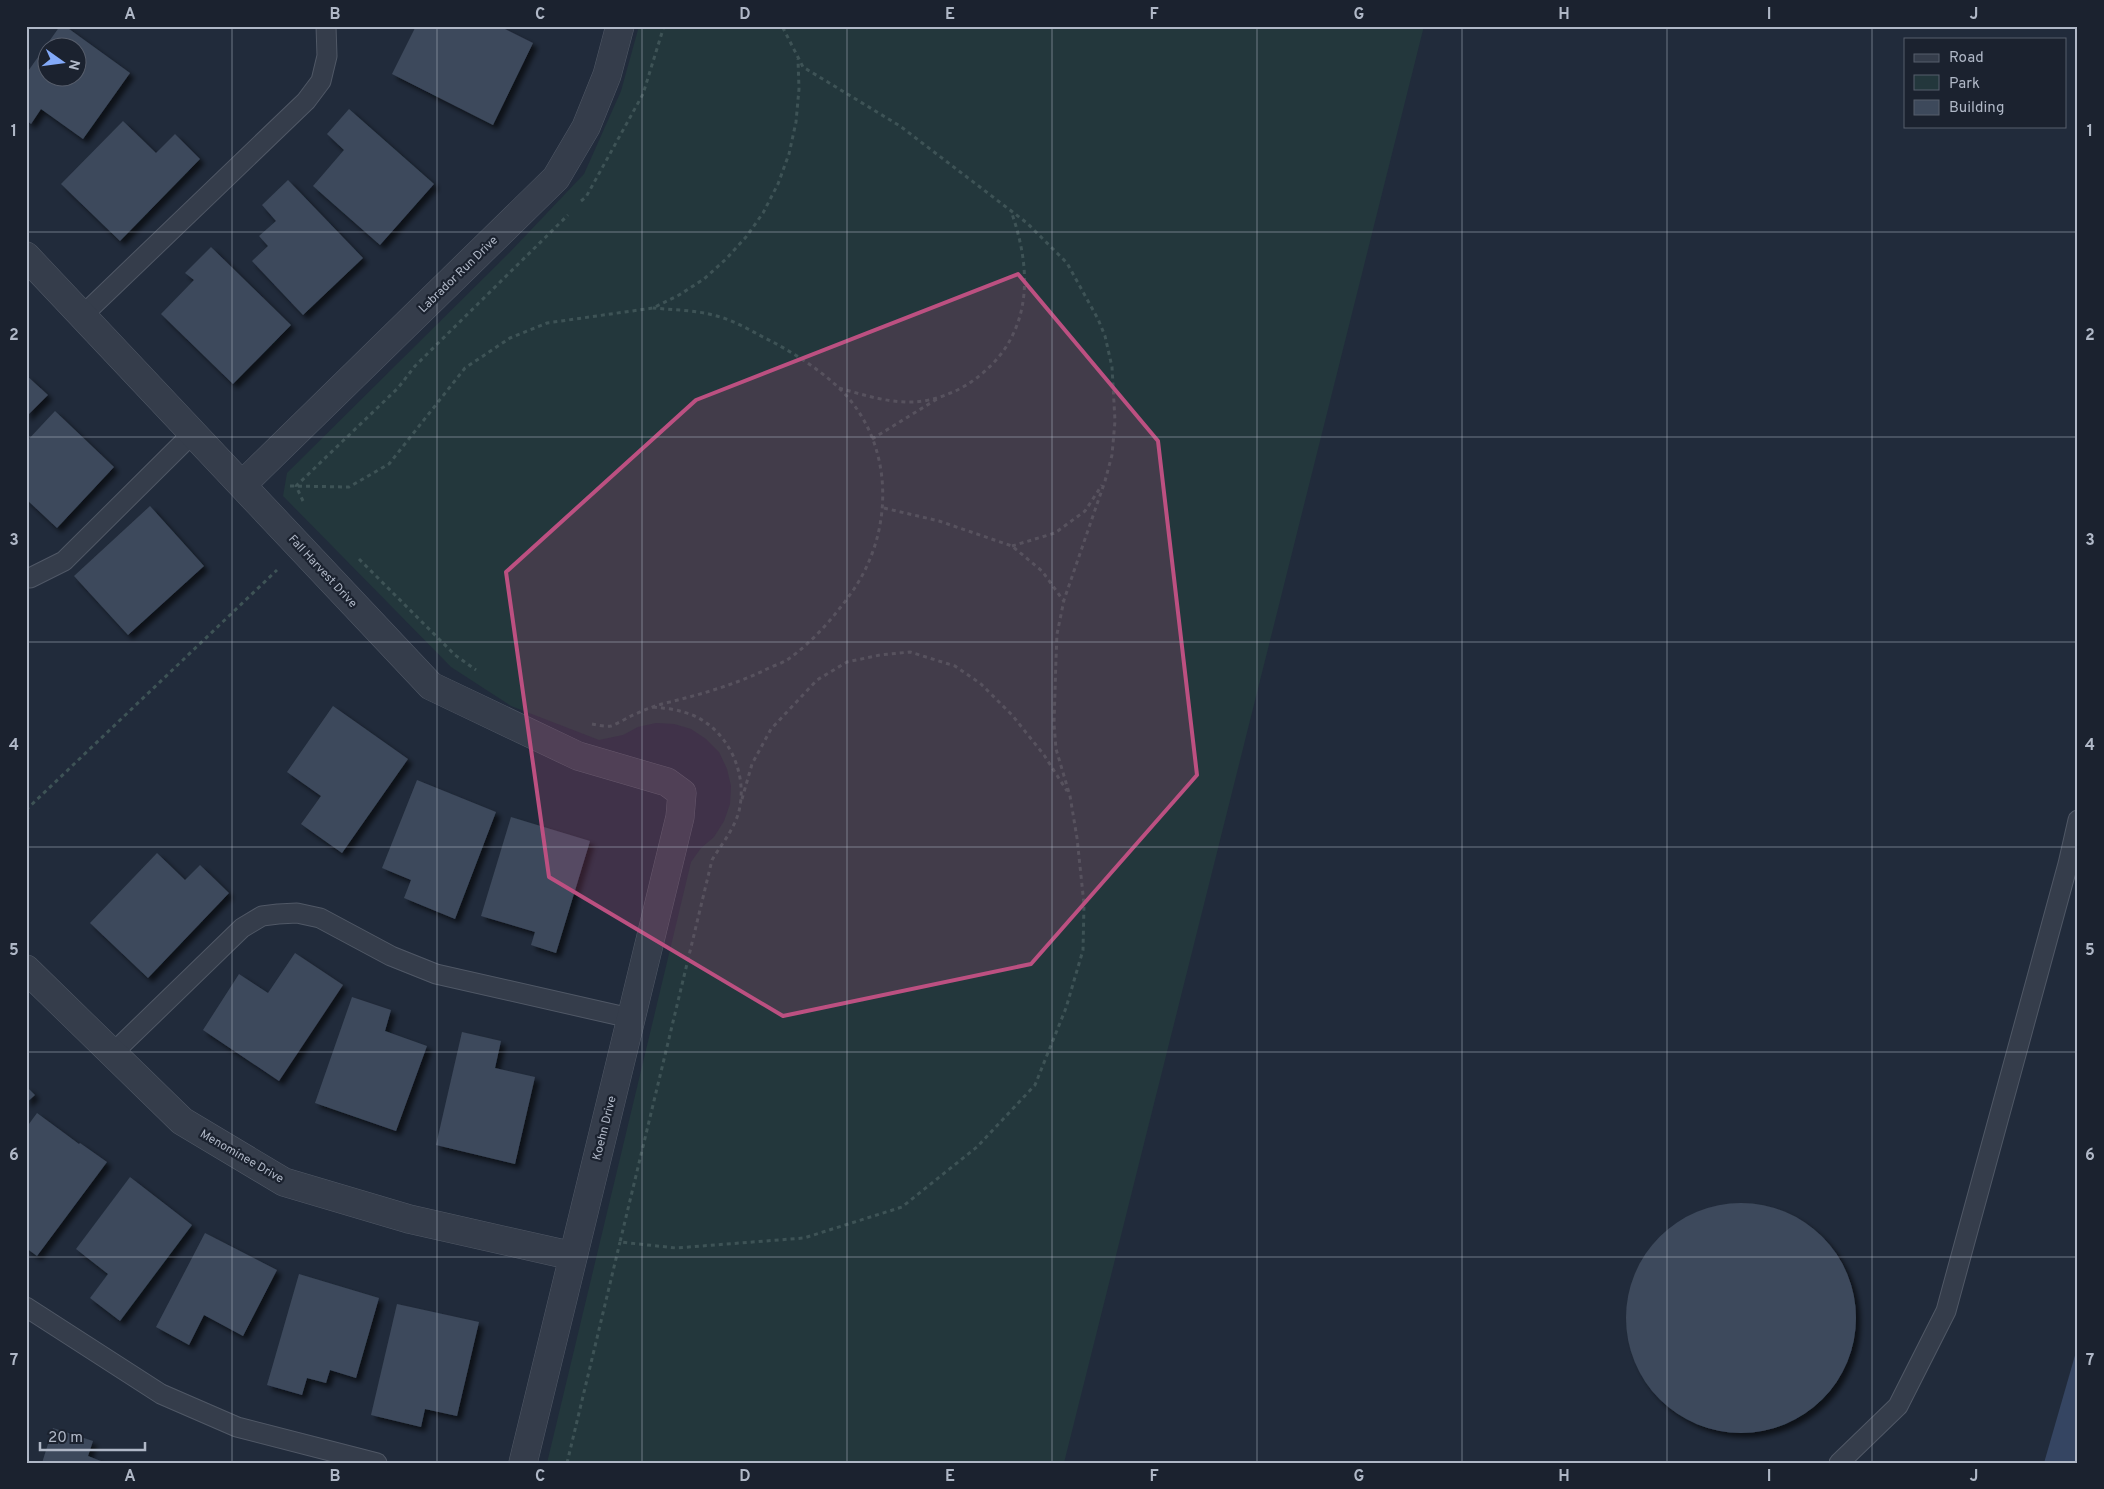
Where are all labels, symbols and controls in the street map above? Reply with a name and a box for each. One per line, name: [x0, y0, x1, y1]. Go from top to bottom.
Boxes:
text: A: [124, 5, 136, 25]
text: B: [329, 5, 341, 25]
text: C: [535, 5, 545, 25]
text: D: [739, 5, 751, 25]
text: E: [945, 5, 955, 25]
text: F: [1149, 5, 1159, 25]
text: G: [1354, 5, 1364, 25]
text: H: [1558, 5, 1570, 25]
text: I: [1767, 5, 1771, 25]
text: J: [1970, 5, 1978, 25]
north arrow: [38, 38, 88, 88]
legend: [1904, 38, 2066, 128]
text: Road: [1949, 49, 1984, 68]
text: N: [64, 58, 83, 72]
text: Park: [1949, 75, 1980, 94]
text: Building: [1949, 99, 2004, 118]
text: 1: [11, 122, 17, 142]
text: 1: [2087, 122, 2093, 142]
street label: Labrador Run Drive: [416, 233, 502, 317]
text: 2: [9, 326, 19, 346]
text: 2: [2085, 326, 2095, 346]
text: 3: [9, 531, 19, 551]
text: 3: [2085, 531, 2095, 551]
street label: Fall Harvest Drive: [284, 532, 360, 612]
text: 4: [9, 736, 19, 756]
text: 4: [2085, 736, 2095, 756]
text: 5: [9, 941, 19, 961]
text: 5: [2085, 941, 2095, 961]
street label: Koehn Drive: [589, 1094, 621, 1162]
street label: Menominee Drive: [197, 1126, 286, 1187]
text: 6: [9, 1146, 19, 1166]
text: 6: [2085, 1146, 2095, 1166]
text: 7: [10, 1351, 18, 1371]
text: 7: [2086, 1351, 2094, 1371]
scale bar: [40, 1419, 145, 1451]
text: 20 m: [48, 1429, 83, 1448]
text: A: [124, 1467, 136, 1487]
text: B: [329, 1467, 341, 1487]
text: C: [535, 1467, 545, 1487]
text: D: [739, 1467, 751, 1487]
text: E: [945, 1467, 955, 1487]
text: F: [1149, 1467, 1159, 1487]
text: G: [1354, 1467, 1364, 1487]
text: H: [1558, 1467, 1570, 1487]
text: I: [1767, 1467, 1771, 1487]
text: J: [1970, 1467, 1978, 1487]

